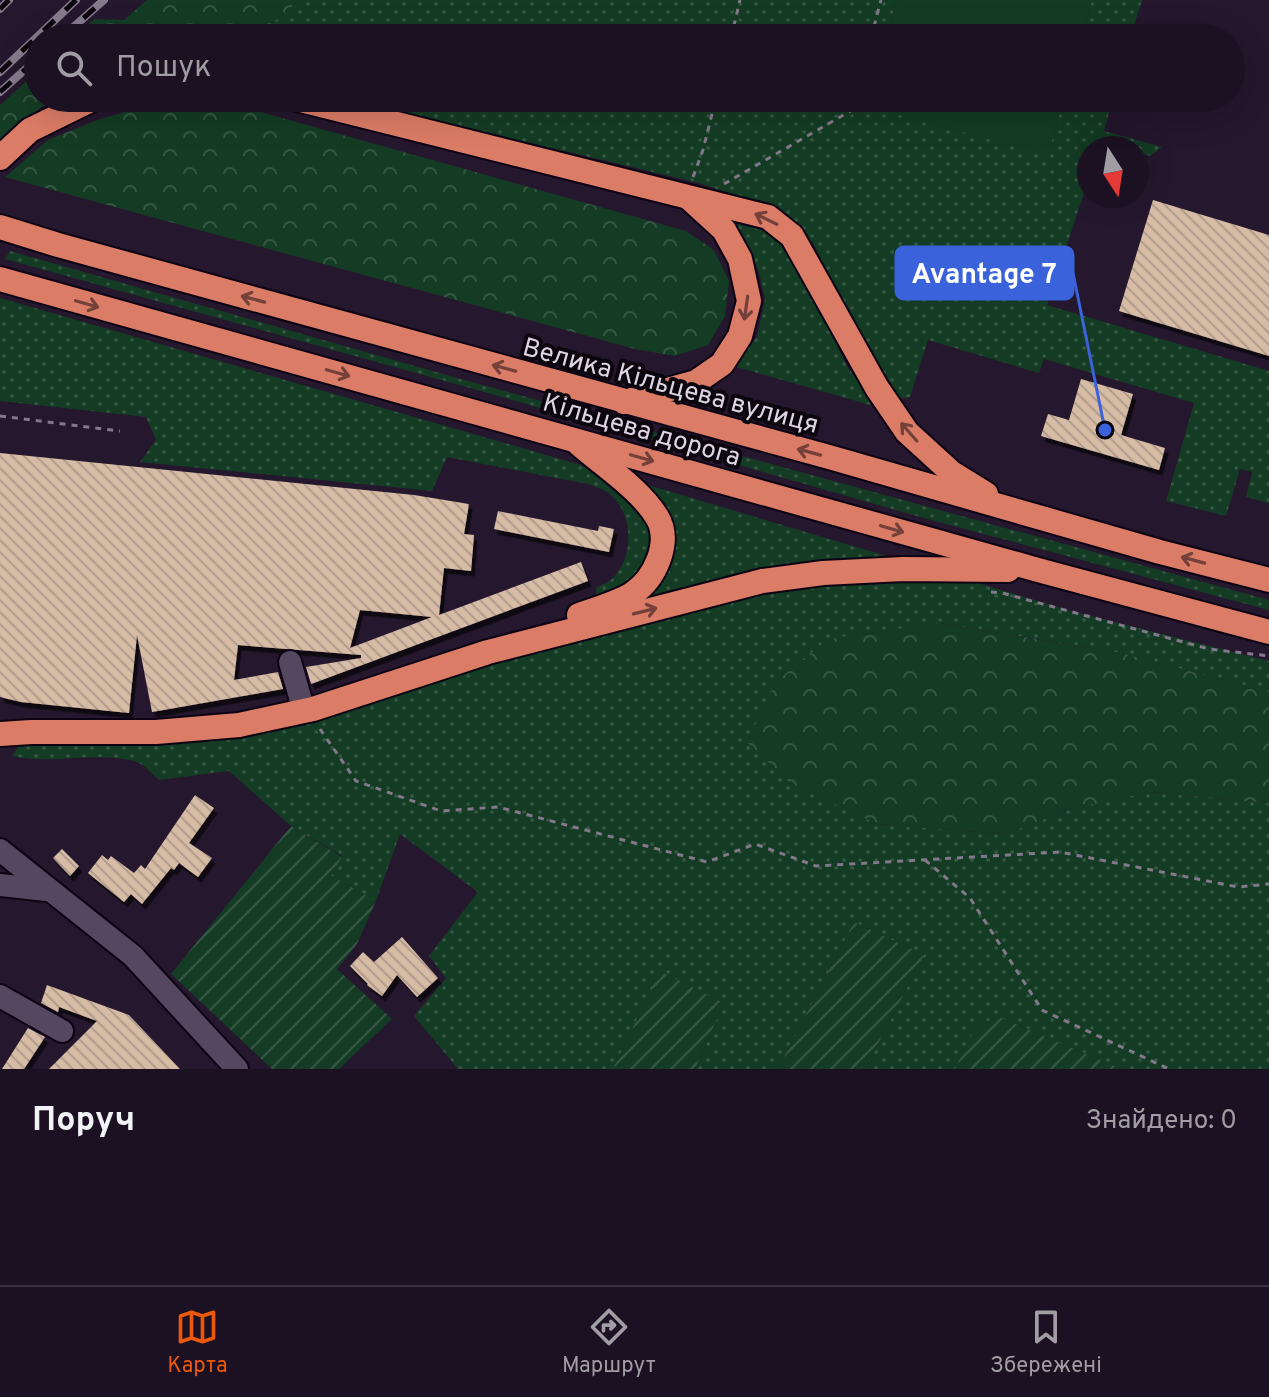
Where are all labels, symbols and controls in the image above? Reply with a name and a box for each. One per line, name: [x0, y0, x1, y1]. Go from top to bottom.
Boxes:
search box: [24, 24, 1245, 112]
icon: search: [52, 46, 96, 90]
text: Пошук: [116, 50, 211, 87]
north arrow: [1077, 136, 1149, 208]
one-way arrow: [755, 211, 778, 226]
callout: Avantage 7: [896, 247, 1073, 299]
text: Avantage 7: [911, 258, 1057, 294]
one-way arrow: [241, 291, 267, 306]
one-way arrow: [738, 295, 753, 321]
one-way arrow: [74, 297, 100, 312]
street label: Велика Кільцева вулиця: [519, 332, 822, 443]
one-way arrow: [491, 360, 517, 375]
one-way arrow: [324, 367, 350, 382]
street label: Кільцева дорога: [539, 387, 744, 475]
one-way arrow: [899, 422, 918, 442]
one-way arrow: [796, 443, 822, 458]
one-way arrow: [629, 451, 655, 466]
one-way arrow: [879, 522, 905, 537]
one-way arrow: [1181, 552, 1207, 567]
one-way arrow: [632, 603, 658, 618]
text: Поруч: [32, 1100, 135, 1143]
text: Знайдено: 0: [1086, 1105, 1237, 1138]
tab: Карта: [167, 1305, 228, 1380]
tab: Маршрут: [562, 1305, 656, 1380]
tab: Збережені: [990, 1305, 1102, 1380]

